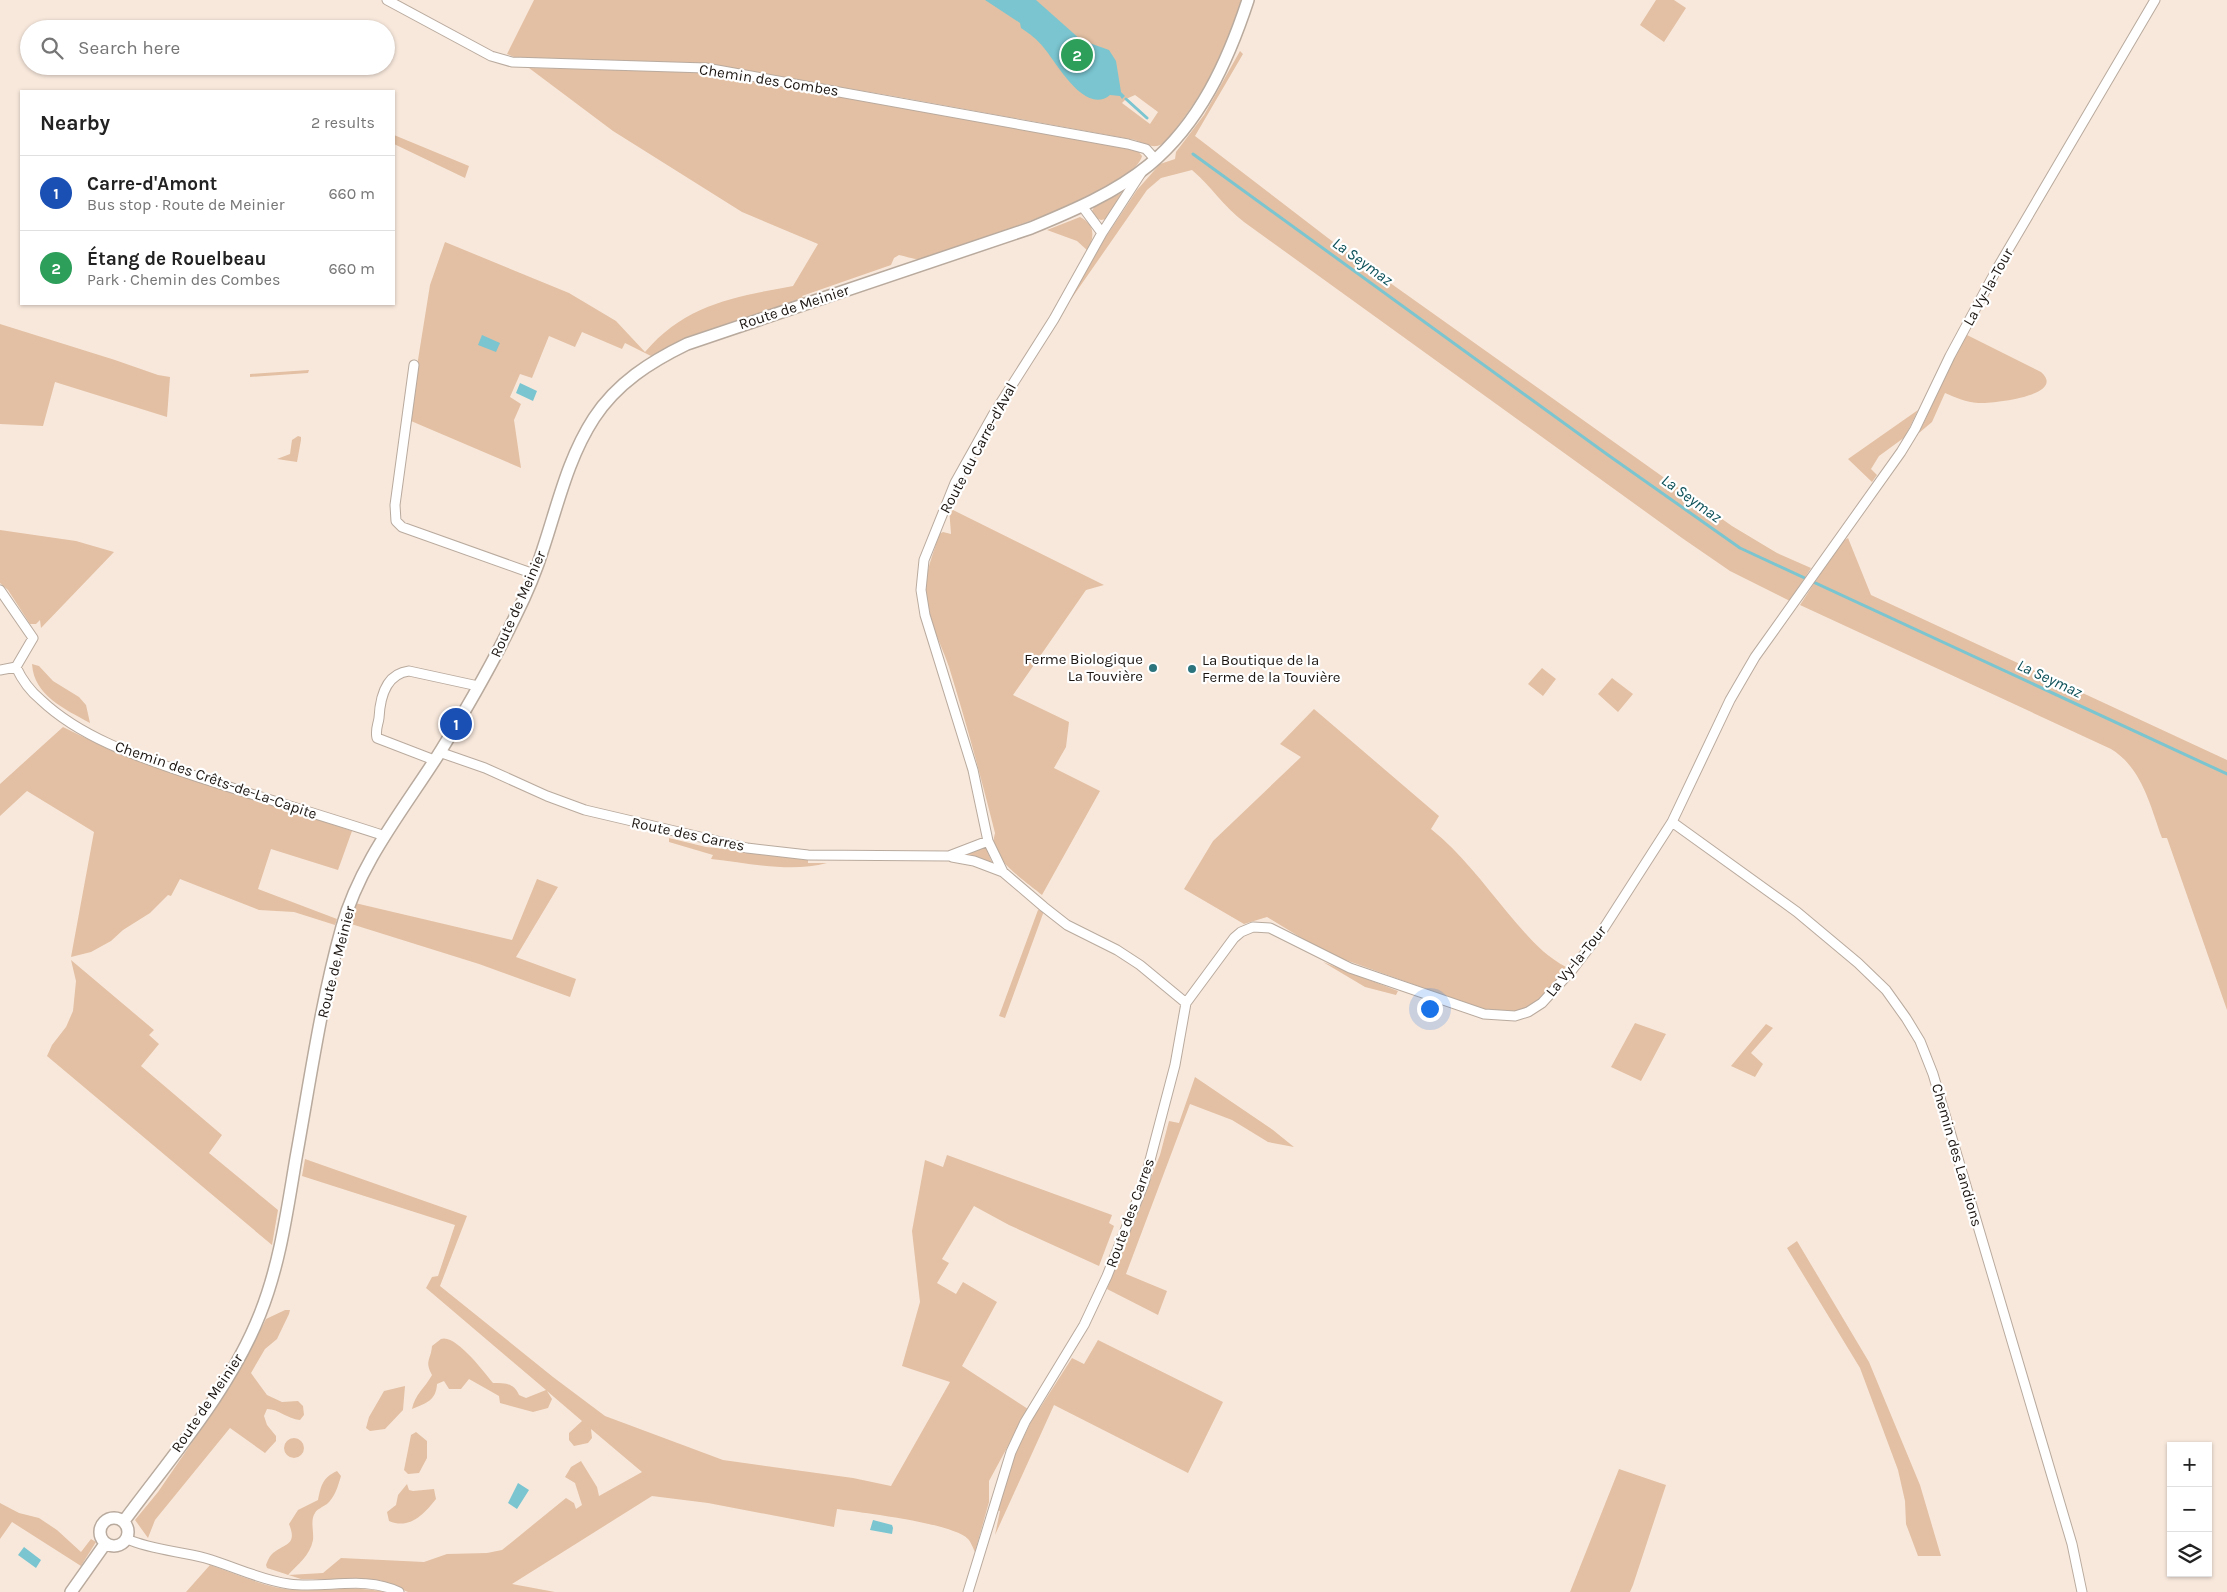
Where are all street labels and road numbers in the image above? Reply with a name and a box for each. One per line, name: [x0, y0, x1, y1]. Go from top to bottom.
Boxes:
street label: Chemin des Combes: [698, 60, 840, 100]
street label: La Vy-la-Tour: [1959, 244, 2017, 329]
street label: Route de Meinier: [737, 280, 852, 333]
street label: Route du Carre-d'Aval: [936, 380, 1020, 516]
street label: Route de Meinier: [486, 547, 550, 660]
street label: Chemin des Crêts-de-La-Capite: [113, 737, 319, 823]
street label: Route des Carres: [630, 813, 746, 855]
street label: Route de Meinier: [313, 903, 359, 1020]
street label: La Vy-la-Tour: [1542, 921, 1610, 1000]
street label: Chemin des Landions: [1928, 1081, 1986, 1229]
street label: Route des Carres: [1102, 1156, 1158, 1270]
street label: Route de Meinier: [167, 1350, 247, 1456]

